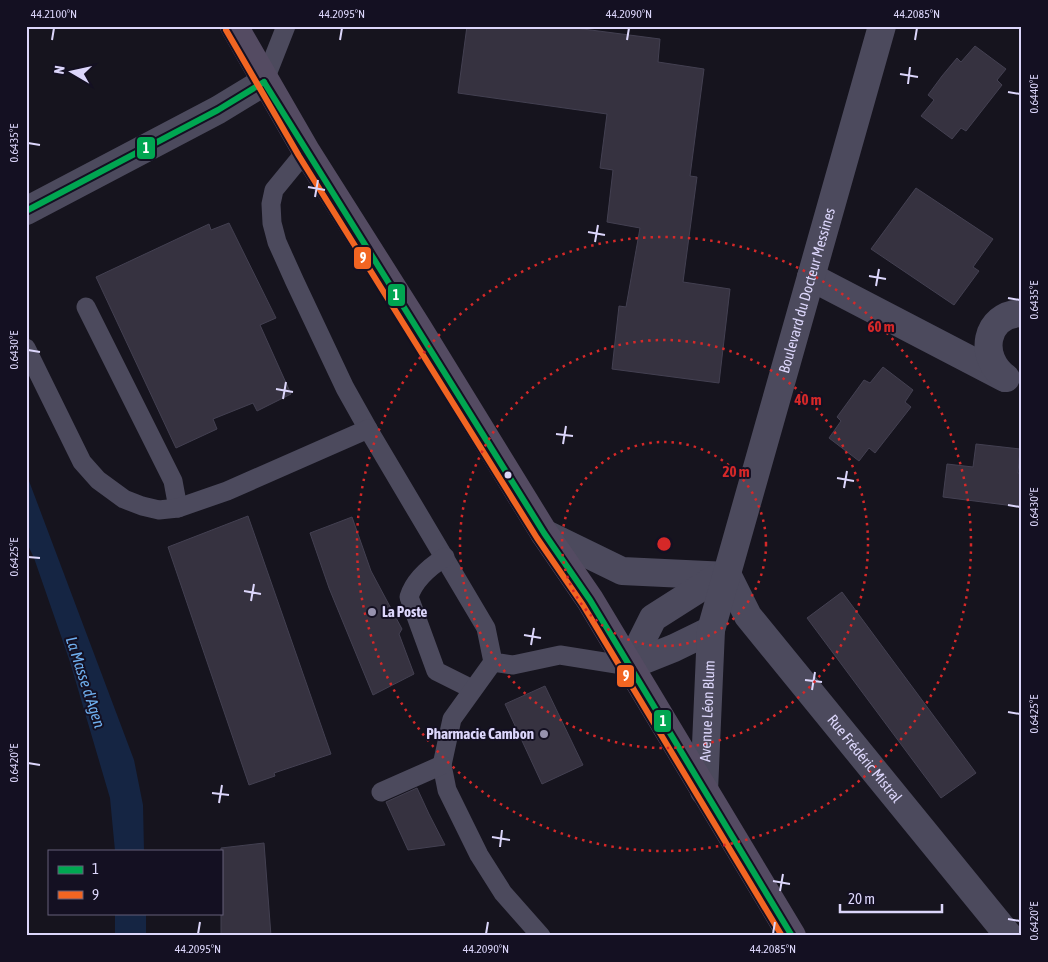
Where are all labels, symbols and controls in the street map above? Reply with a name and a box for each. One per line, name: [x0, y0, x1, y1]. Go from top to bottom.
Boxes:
text: 44.2100°N: [31, 7, 77, 21]
text: 44.2095°N: [319, 7, 365, 21]
text: 44.2090°N: [606, 7, 652, 21]
text: 44.2085°N: [894, 7, 940, 21]
north arrow: [48, 48, 98, 98]
text: N: [51, 65, 68, 75]
text: 0.6440°E: [1027, 75, 1041, 113]
text: 0.6435°E: [7, 124, 21, 162]
line badge: 1: [136, 136, 156, 160]
text: 1: [143, 140, 150, 156]
street label: Boulevard du Docteur Messines: [775, 206, 838, 375]
line badge: 9: [353, 246, 372, 270]
text: 9: [360, 250, 367, 266]
text: 0.6435°E: [1027, 281, 1041, 319]
line badge: 1: [387, 283, 406, 307]
text: 1: [393, 287, 400, 303]
text: 60 m: [868, 318, 895, 335]
text: 0.6430°E: [7, 331, 21, 369]
text: 40 m: [794, 391, 822, 408]
text: 20 m: [723, 463, 750, 480]
unlabelled marker: [503, 470, 513, 480]
text: 0.6430°E: [1027, 488, 1041, 526]
centre of rings: [655, 535, 673, 553]
text: 0.6425°E: [7, 538, 21, 576]
place label: La Poste: [382, 603, 428, 620]
marker: La Poste: [366, 606, 378, 618]
water label: La Masse d'Agen: [62, 634, 109, 731]
street label: Avenue Léon Blum: [696, 660, 718, 762]
line badge: 9: [616, 664, 635, 688]
text: 9: [623, 668, 630, 684]
text: 0.6425°E: [1027, 695, 1041, 733]
line badge: 1: [653, 709, 672, 733]
street label: Rue Frédéric Mistral: [824, 711, 906, 806]
text: 1: [660, 713, 667, 729]
place label: Pharmacie Cambon: [426, 725, 534, 742]
marker: Pharmacie Cambon: [538, 728, 550, 740]
text: 0.6420°E: [7, 744, 21, 782]
legend: [48, 850, 222, 914]
text: 1: [92, 860, 99, 877]
scale bar: [840, 882, 943, 914]
text: 9: [92, 886, 99, 903]
text: 20 m: [848, 890, 875, 907]
text: 0.6420°E: [1027, 902, 1041, 940]
text: 44.2095°N: [175, 942, 221, 956]
text: 44.2090°N: [463, 942, 509, 956]
text: 44.2085°N: [750, 942, 796, 956]

